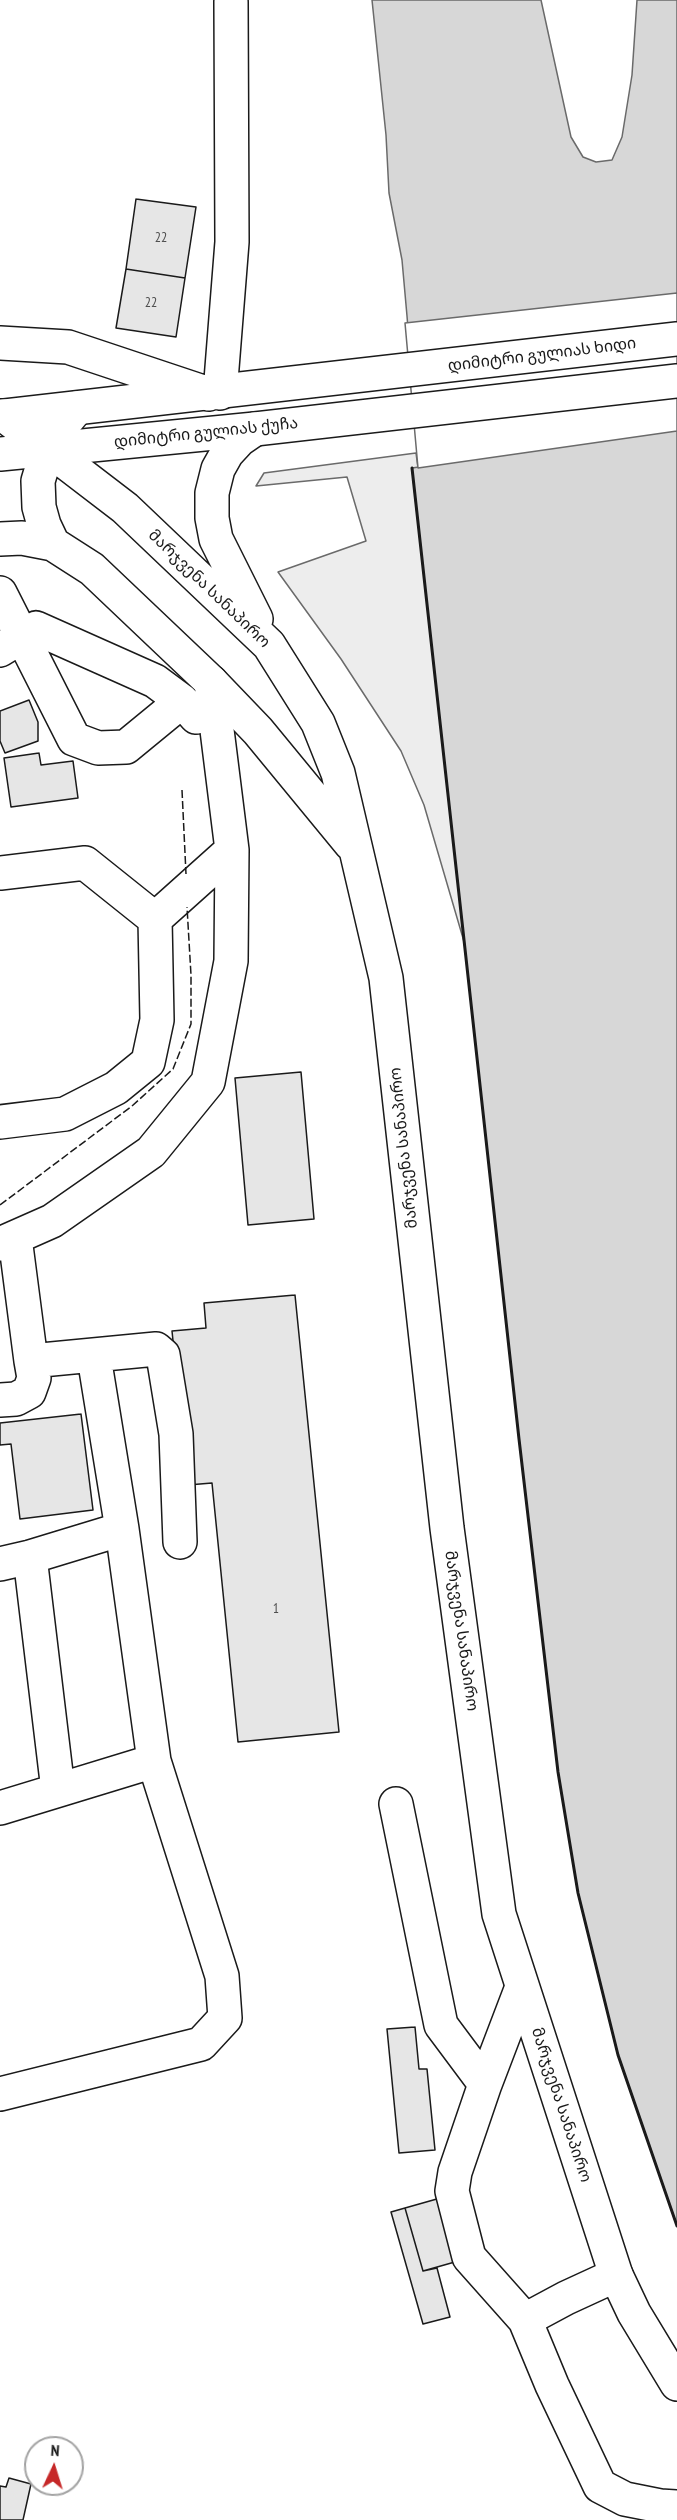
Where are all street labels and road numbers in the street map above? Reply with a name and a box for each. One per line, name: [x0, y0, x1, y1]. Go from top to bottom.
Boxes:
street label: დიმიტრი გულიას ხიდი: [447, 334, 637, 376]
street label: დიმიტრი გულიას ქუჩა: [113, 414, 299, 452]
street label: მარჯვენა სანაპირო: [144, 526, 274, 652]
street label: მარჯვენა სანაპირო: [386, 1067, 422, 1229]
street label: მარჯვენა სანაპირო: [440, 1550, 482, 1712]
street label: მარჯვენა სანაპირო: [527, 2025, 595, 2185]

